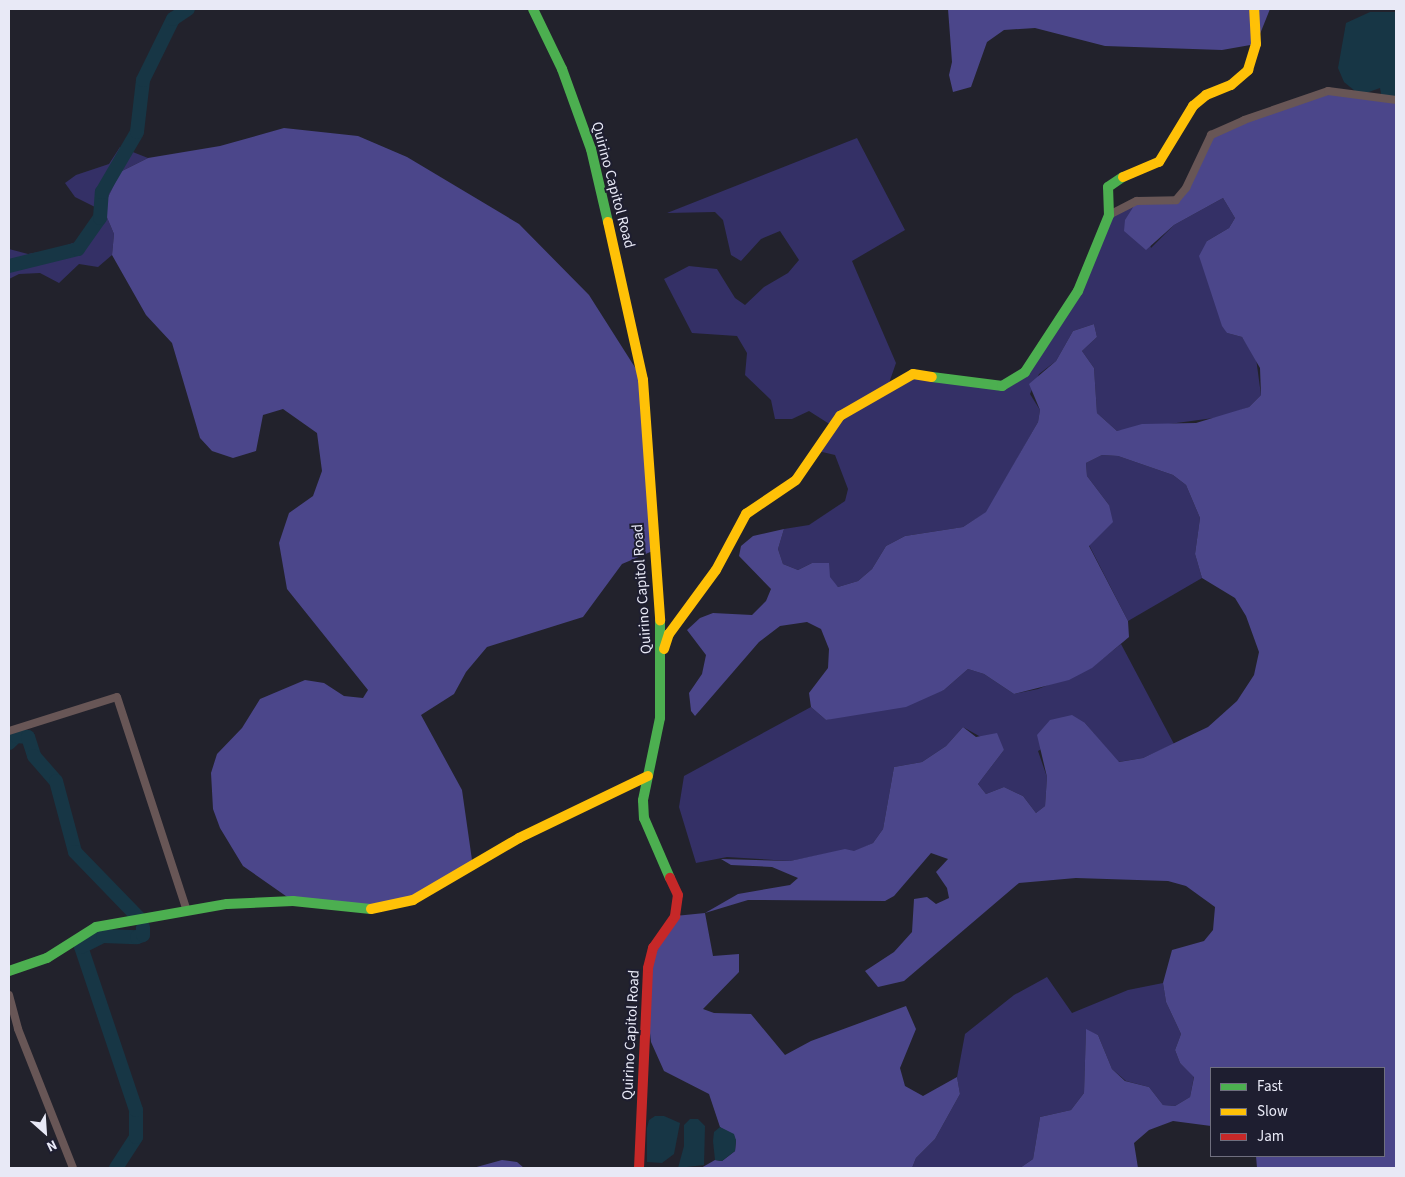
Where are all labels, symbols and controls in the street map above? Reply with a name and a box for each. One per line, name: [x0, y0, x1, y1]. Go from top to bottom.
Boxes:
street label: Quirino Capitol Road: [587, 120, 639, 250]
street label: Quirino Capitol Road: [628, 523, 656, 655]
street label: Quirino Capitol Road: [619, 970, 643, 1100]
legend: [1210, 1067, 1385, 1157]
text: Fast: [1257, 1076, 1283, 1097]
text: Slow: [1257, 1101, 1288, 1122]
north arrow: [20, 1107, 70, 1157]
text: Jam: [1257, 1126, 1284, 1147]
text: N: [43, 1134, 60, 1157]

